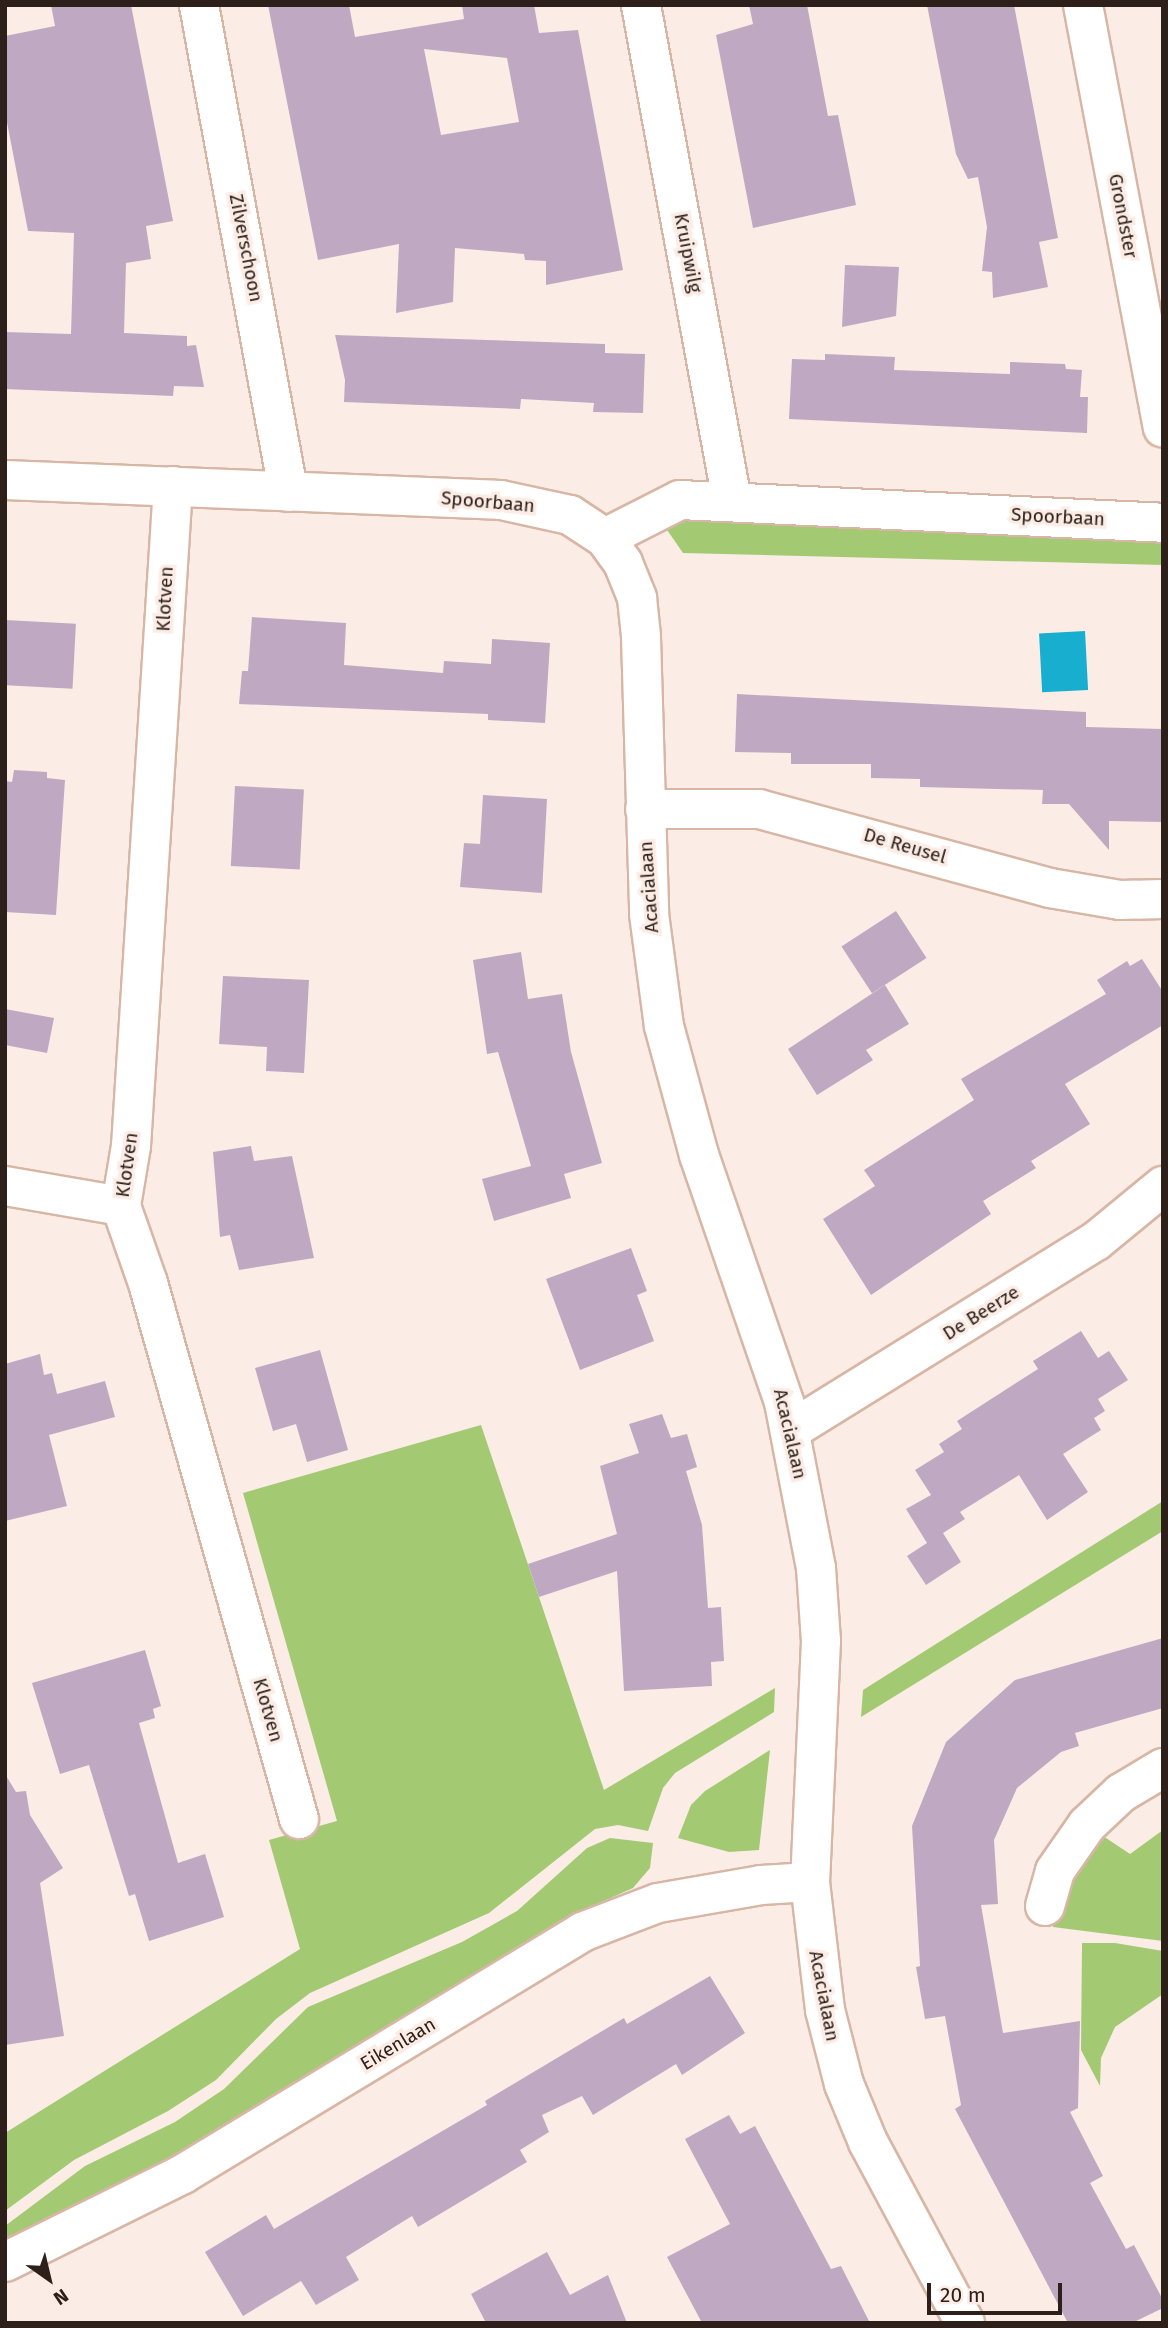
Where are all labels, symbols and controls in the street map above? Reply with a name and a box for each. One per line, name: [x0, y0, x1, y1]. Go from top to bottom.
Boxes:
street label: Grondster: [1104, 172, 1142, 260]
street label: Zilverschoon: [224, 192, 268, 304]
street label: Kruipwilg: [669, 211, 707, 295]
street label: Spoorbaan: [440, 487, 536, 517]
street label: Spoorbaan: [1010, 503, 1106, 531]
street label: Klotven: [152, 566, 178, 632]
street label: De Reusel: [861, 823, 949, 869]
street label: Acacialaan: [634, 840, 664, 934]
street label: Klotven: [111, 1131, 143, 1199]
street label: De Beerze: [939, 1281, 1023, 1345]
street label: Acacialaan: [769, 1387, 811, 1481]
street label: Klotven: [248, 1675, 288, 1745]
street label: Acacialaan: [804, 1949, 844, 2043]
street label: Eikenlaan: [356, 2013, 440, 2075]
north arrow: [14, 2244, 84, 2314]
scale bar: [930, 2268, 1065, 2312]
text: 20 m: [940, 2282, 986, 2308]
text: N: [49, 2284, 73, 2310]

